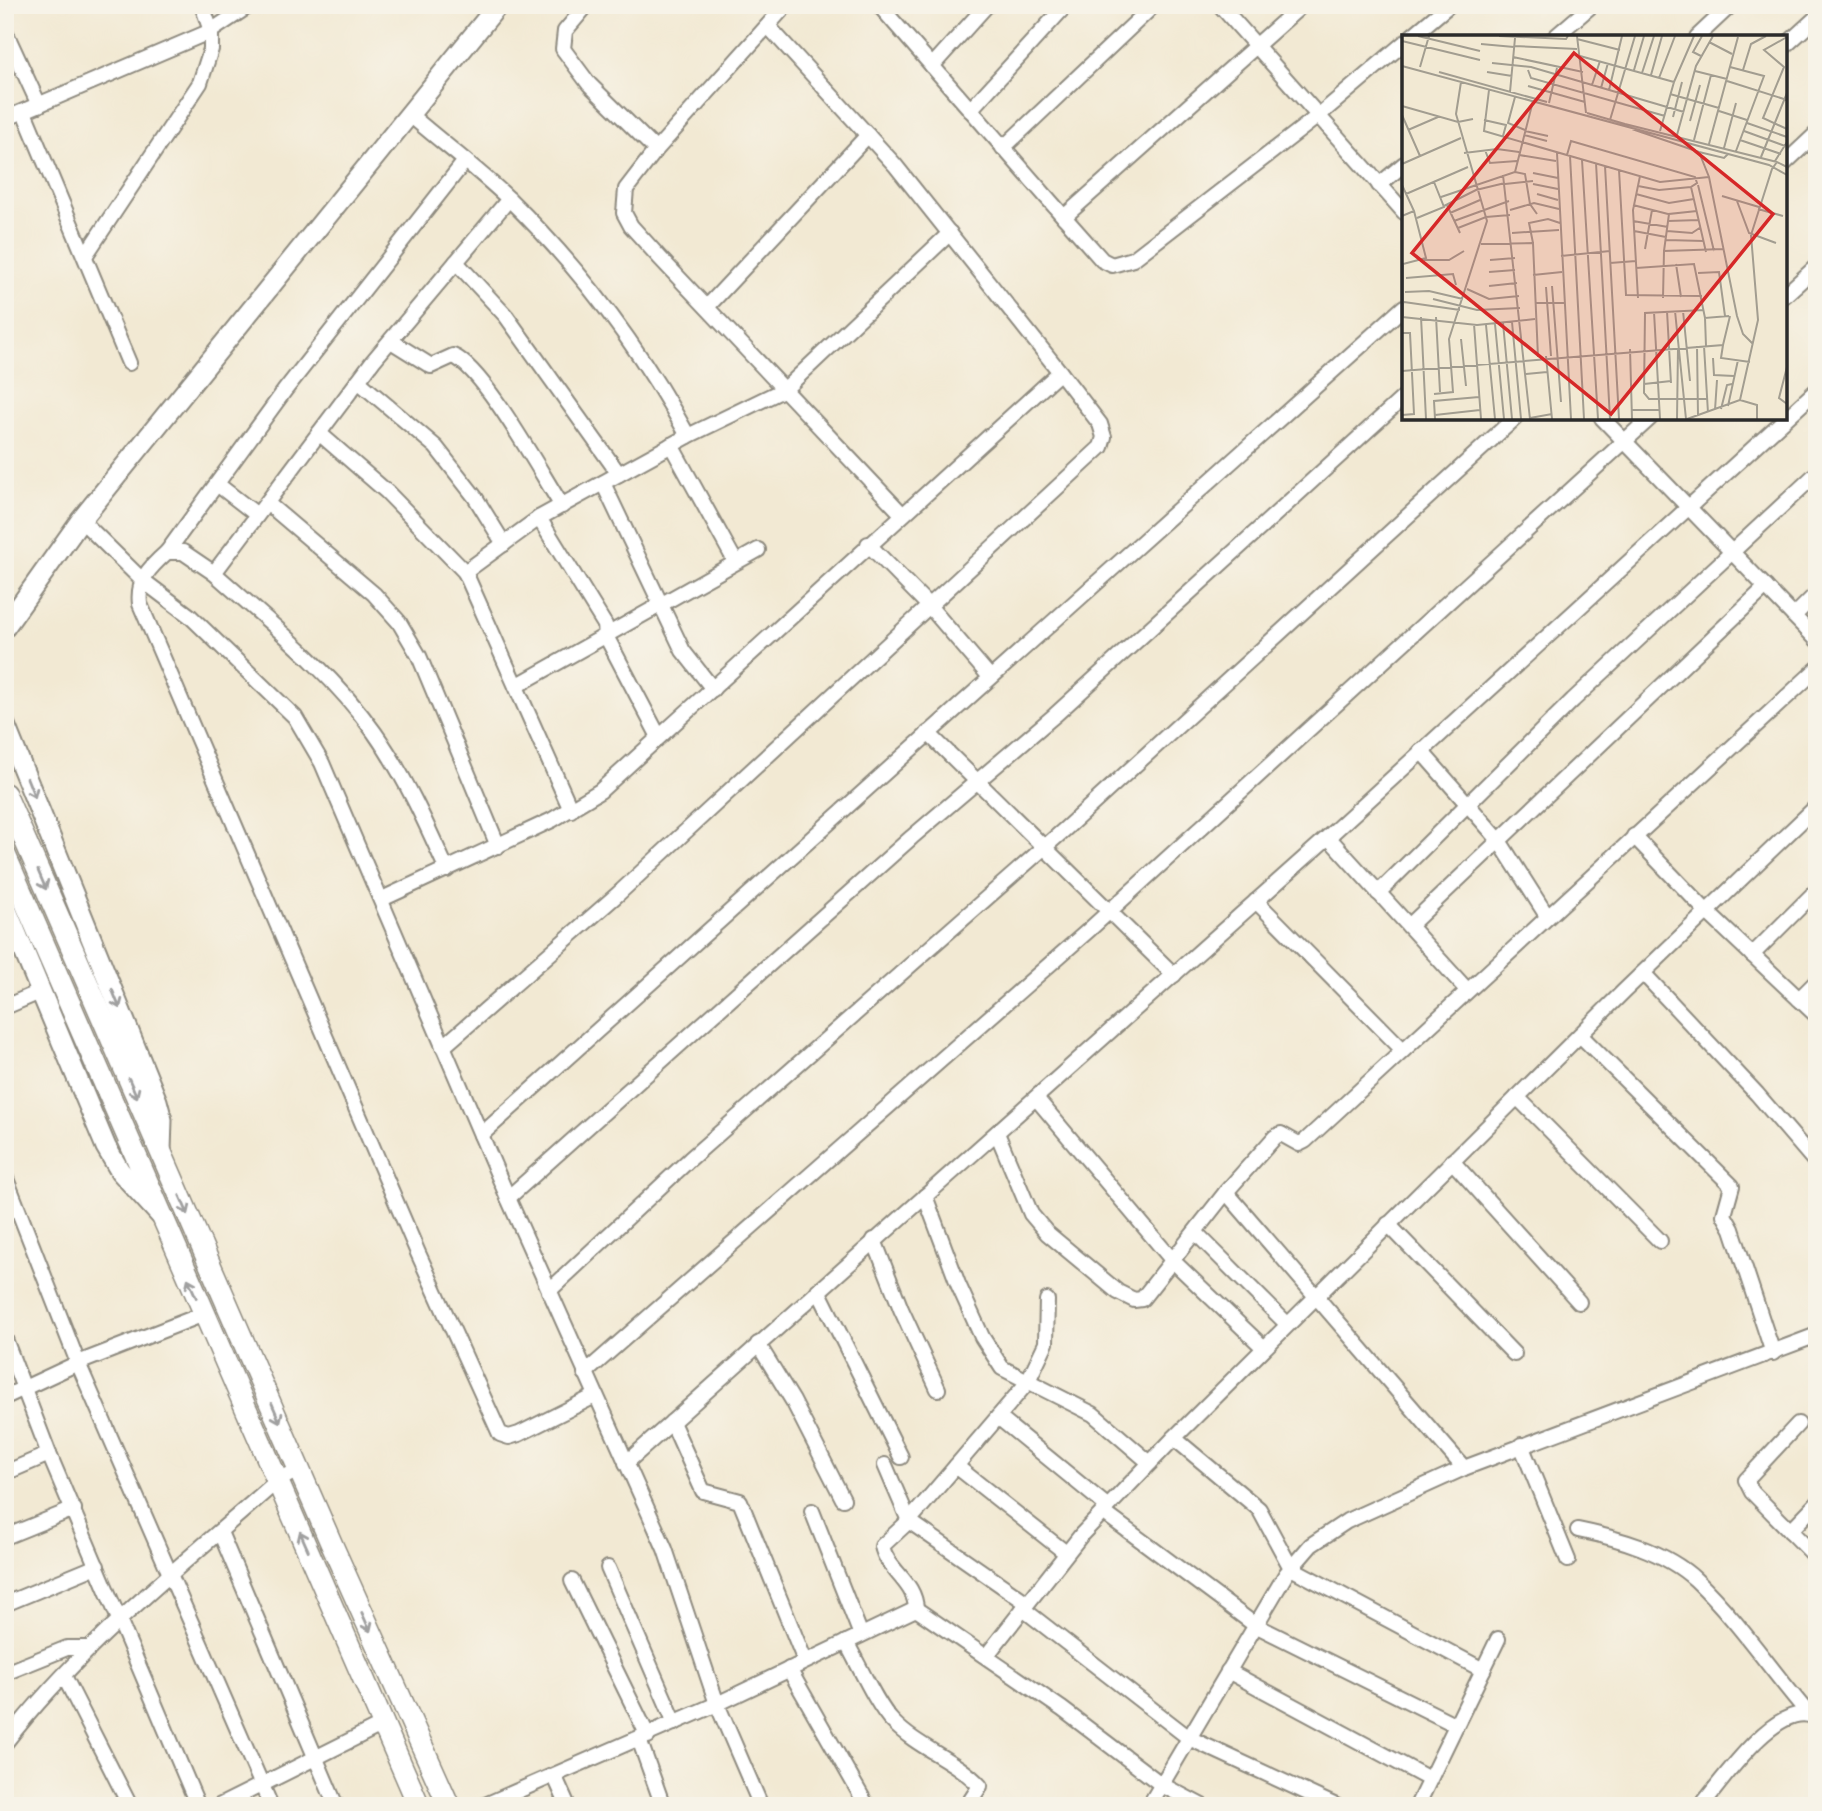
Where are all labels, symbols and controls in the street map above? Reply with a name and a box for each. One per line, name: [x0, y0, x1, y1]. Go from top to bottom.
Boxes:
inset map: [1402, 35, 1787, 420]
one-way arrow: [25, 777, 38, 799]
one-way arrow: [36, 868, 49, 890]
one-way arrow: [110, 988, 123, 1010]
one-way arrow: [127, 1077, 140, 1098]
one-way arrow: [178, 1194, 191, 1215]
one-way arrow: [185, 1278, 198, 1299]
one-way arrow: [270, 1402, 283, 1423]
one-way arrow: [297, 1531, 310, 1552]
one-way arrow: [360, 1611, 373, 1632]

